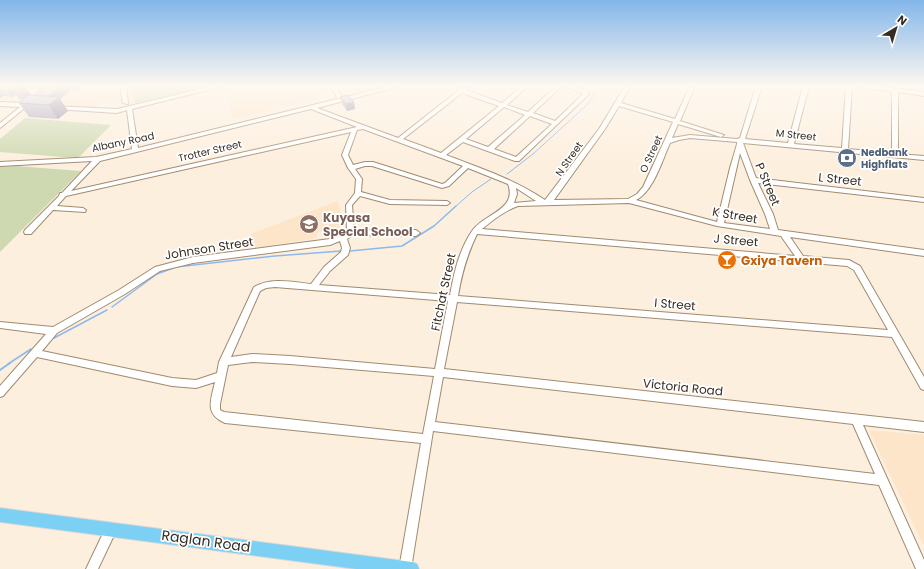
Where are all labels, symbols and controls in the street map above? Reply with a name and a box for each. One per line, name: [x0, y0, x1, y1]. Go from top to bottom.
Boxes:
north arrow: [876, 8, 916, 48]
text: N: [894, 11, 910, 29]
street label: M Street: [775, 125, 817, 145]
street label: Albany Road: [90, 128, 156, 156]
street label: O Street: [636, 132, 666, 175]
street label: Trotter Street: [177, 136, 244, 166]
street label: N Street: [552, 138, 587, 179]
place label: Nedbank Highflats: [861, 145, 909, 172]
bank icon: Nedbank Highflats: [836, 147, 858, 169]
street label: P Street: [751, 160, 785, 208]
street label: L Street: [817, 168, 863, 190]
street label: K Street: [711, 203, 759, 227]
place label: Kuyasa Special School: [323, 209, 413, 240]
school or university icon: Kuyasa Special School: [298, 213, 320, 235]
street label: J Street: [713, 230, 759, 250]
street label: Johnson Street: [164, 233, 254, 263]
bar icon: Gxiya Tavern: [716, 249, 738, 271]
street label: Fitchat Street: [426, 252, 460, 332]
place label: Gxiya Tavern: [741, 252, 822, 269]
street label: I Street: [654, 294, 696, 314]
street label: Victoria Road: [642, 374, 724, 400]
street label: Raglan Road: [160, 525, 252, 557]

